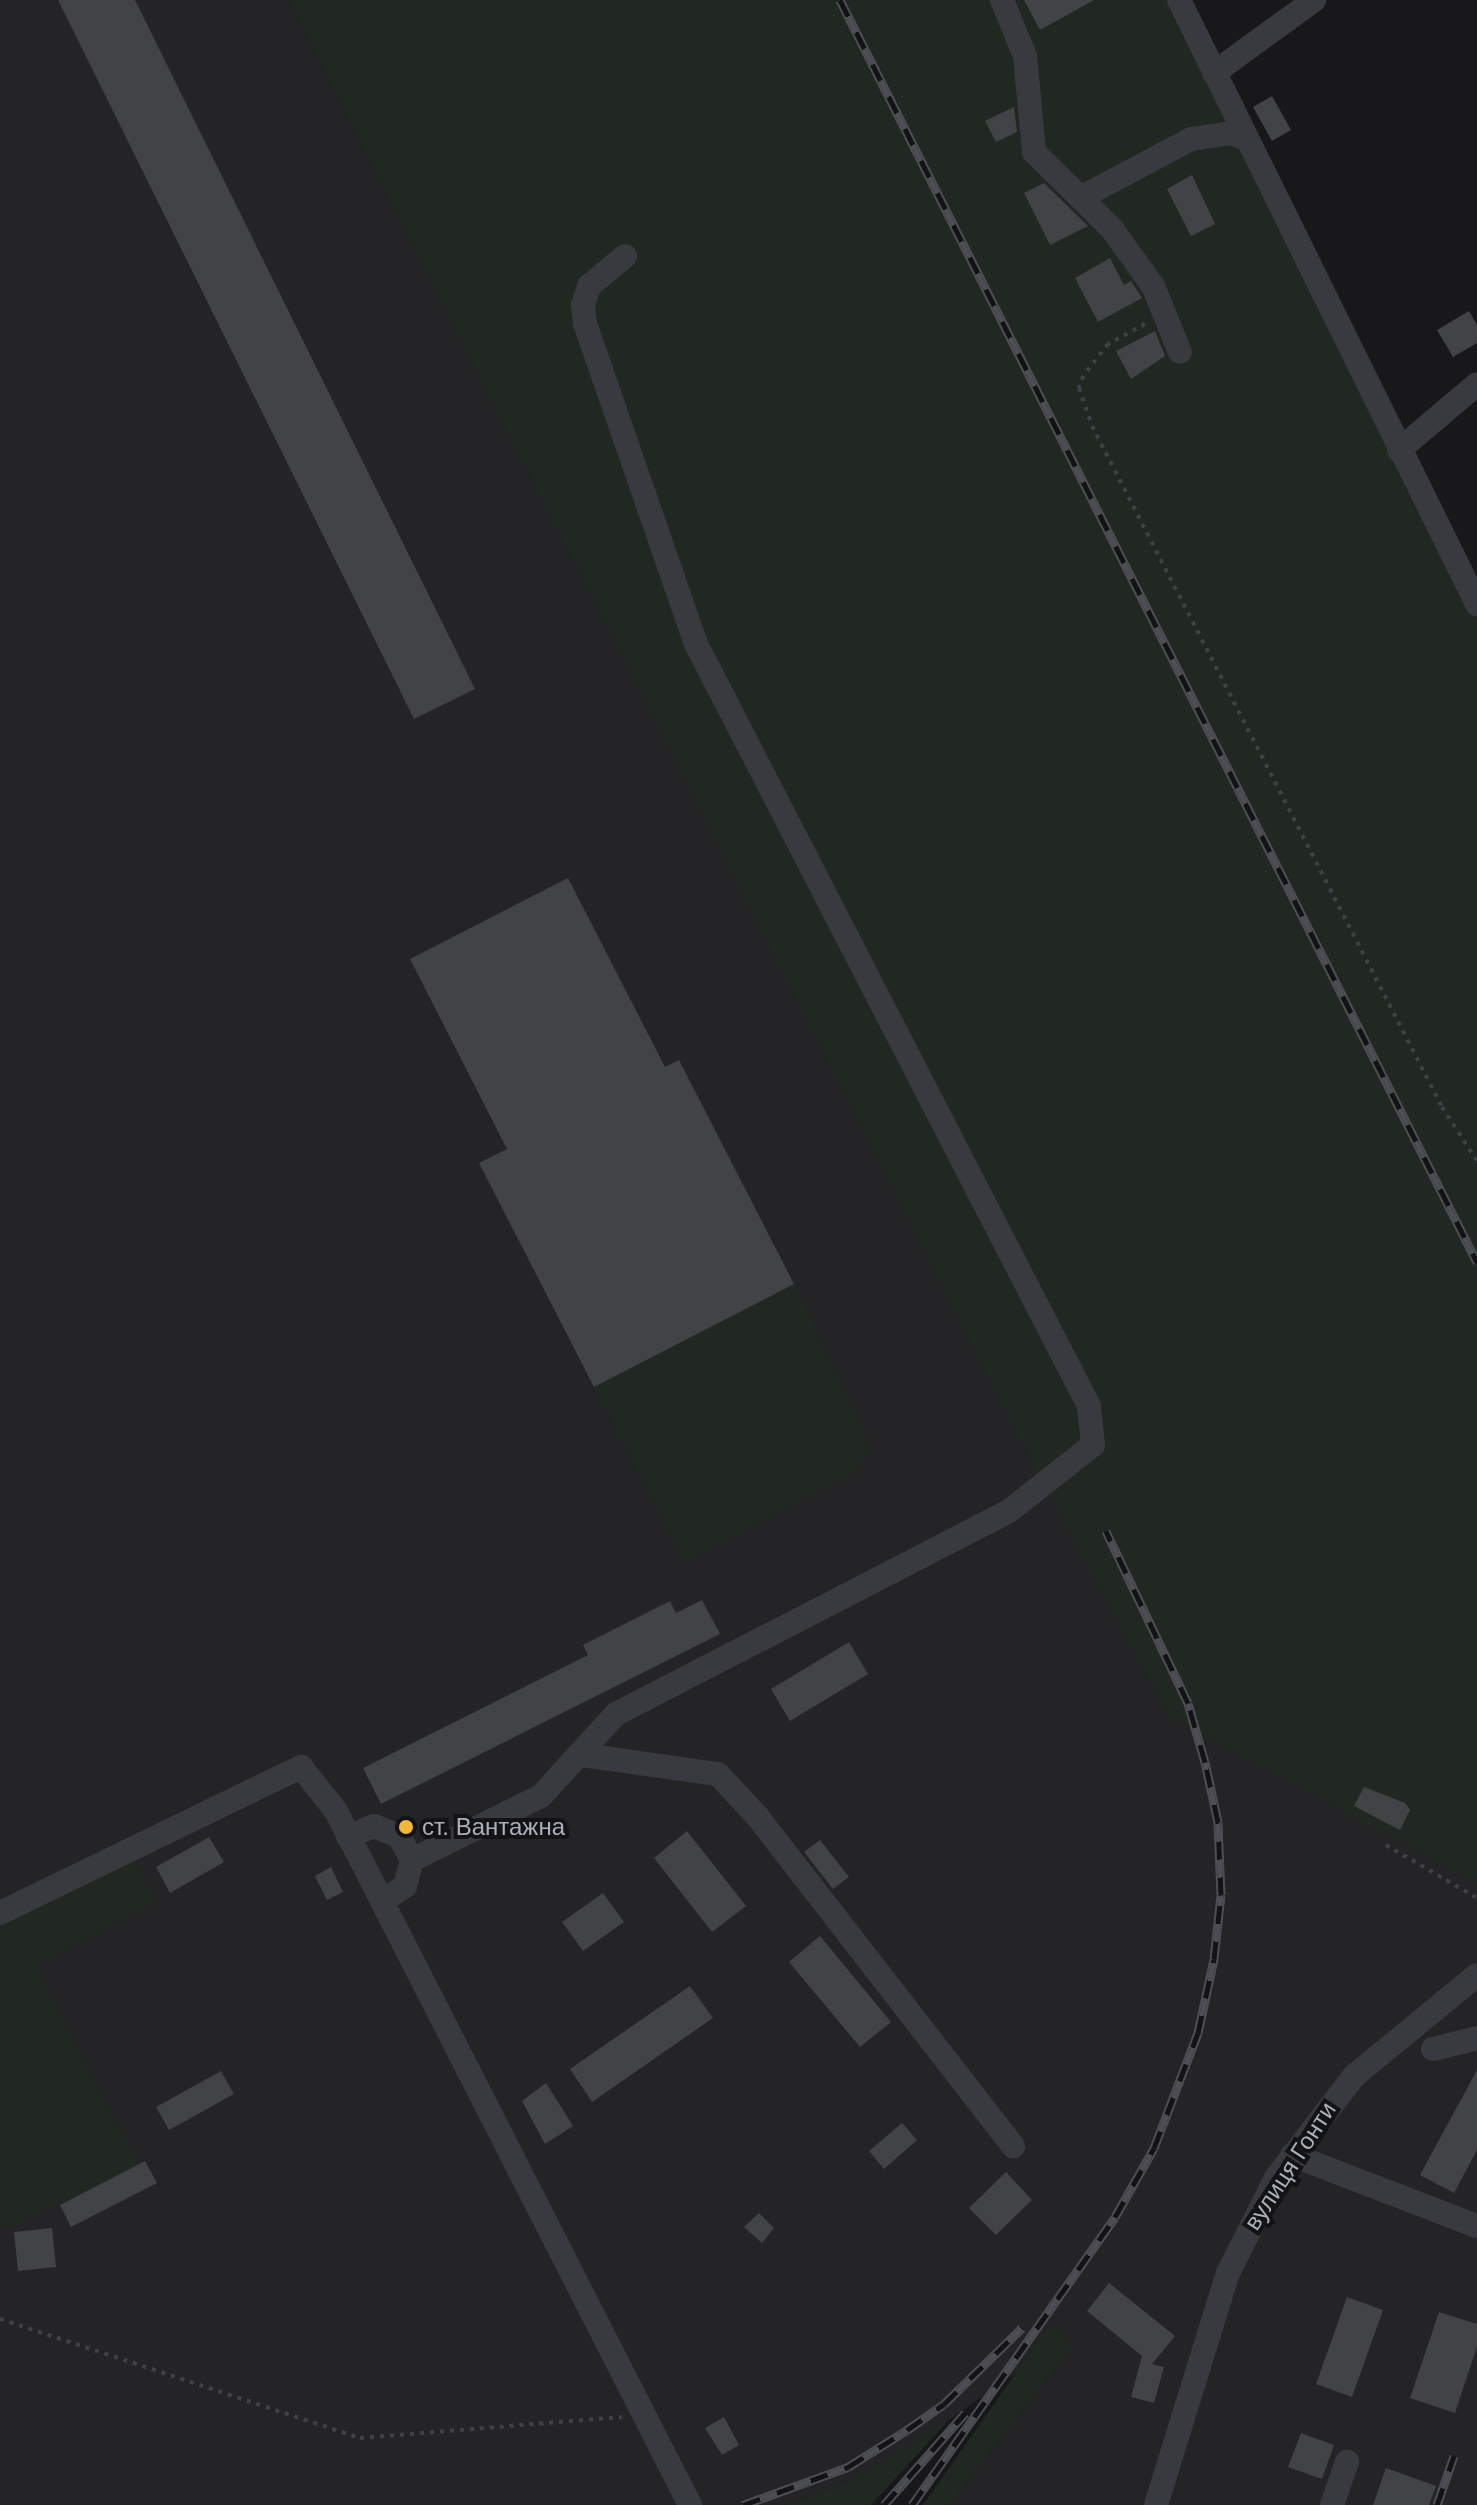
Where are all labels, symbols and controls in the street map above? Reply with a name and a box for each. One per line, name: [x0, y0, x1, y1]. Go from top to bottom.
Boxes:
place label: ст. Вантажна: [422, 1813, 565, 1841]
marker: ст. Вантажна: [397, 1818, 415, 1836]
street label: вулиця Гонти: [1238, 2097, 1342, 2235]

